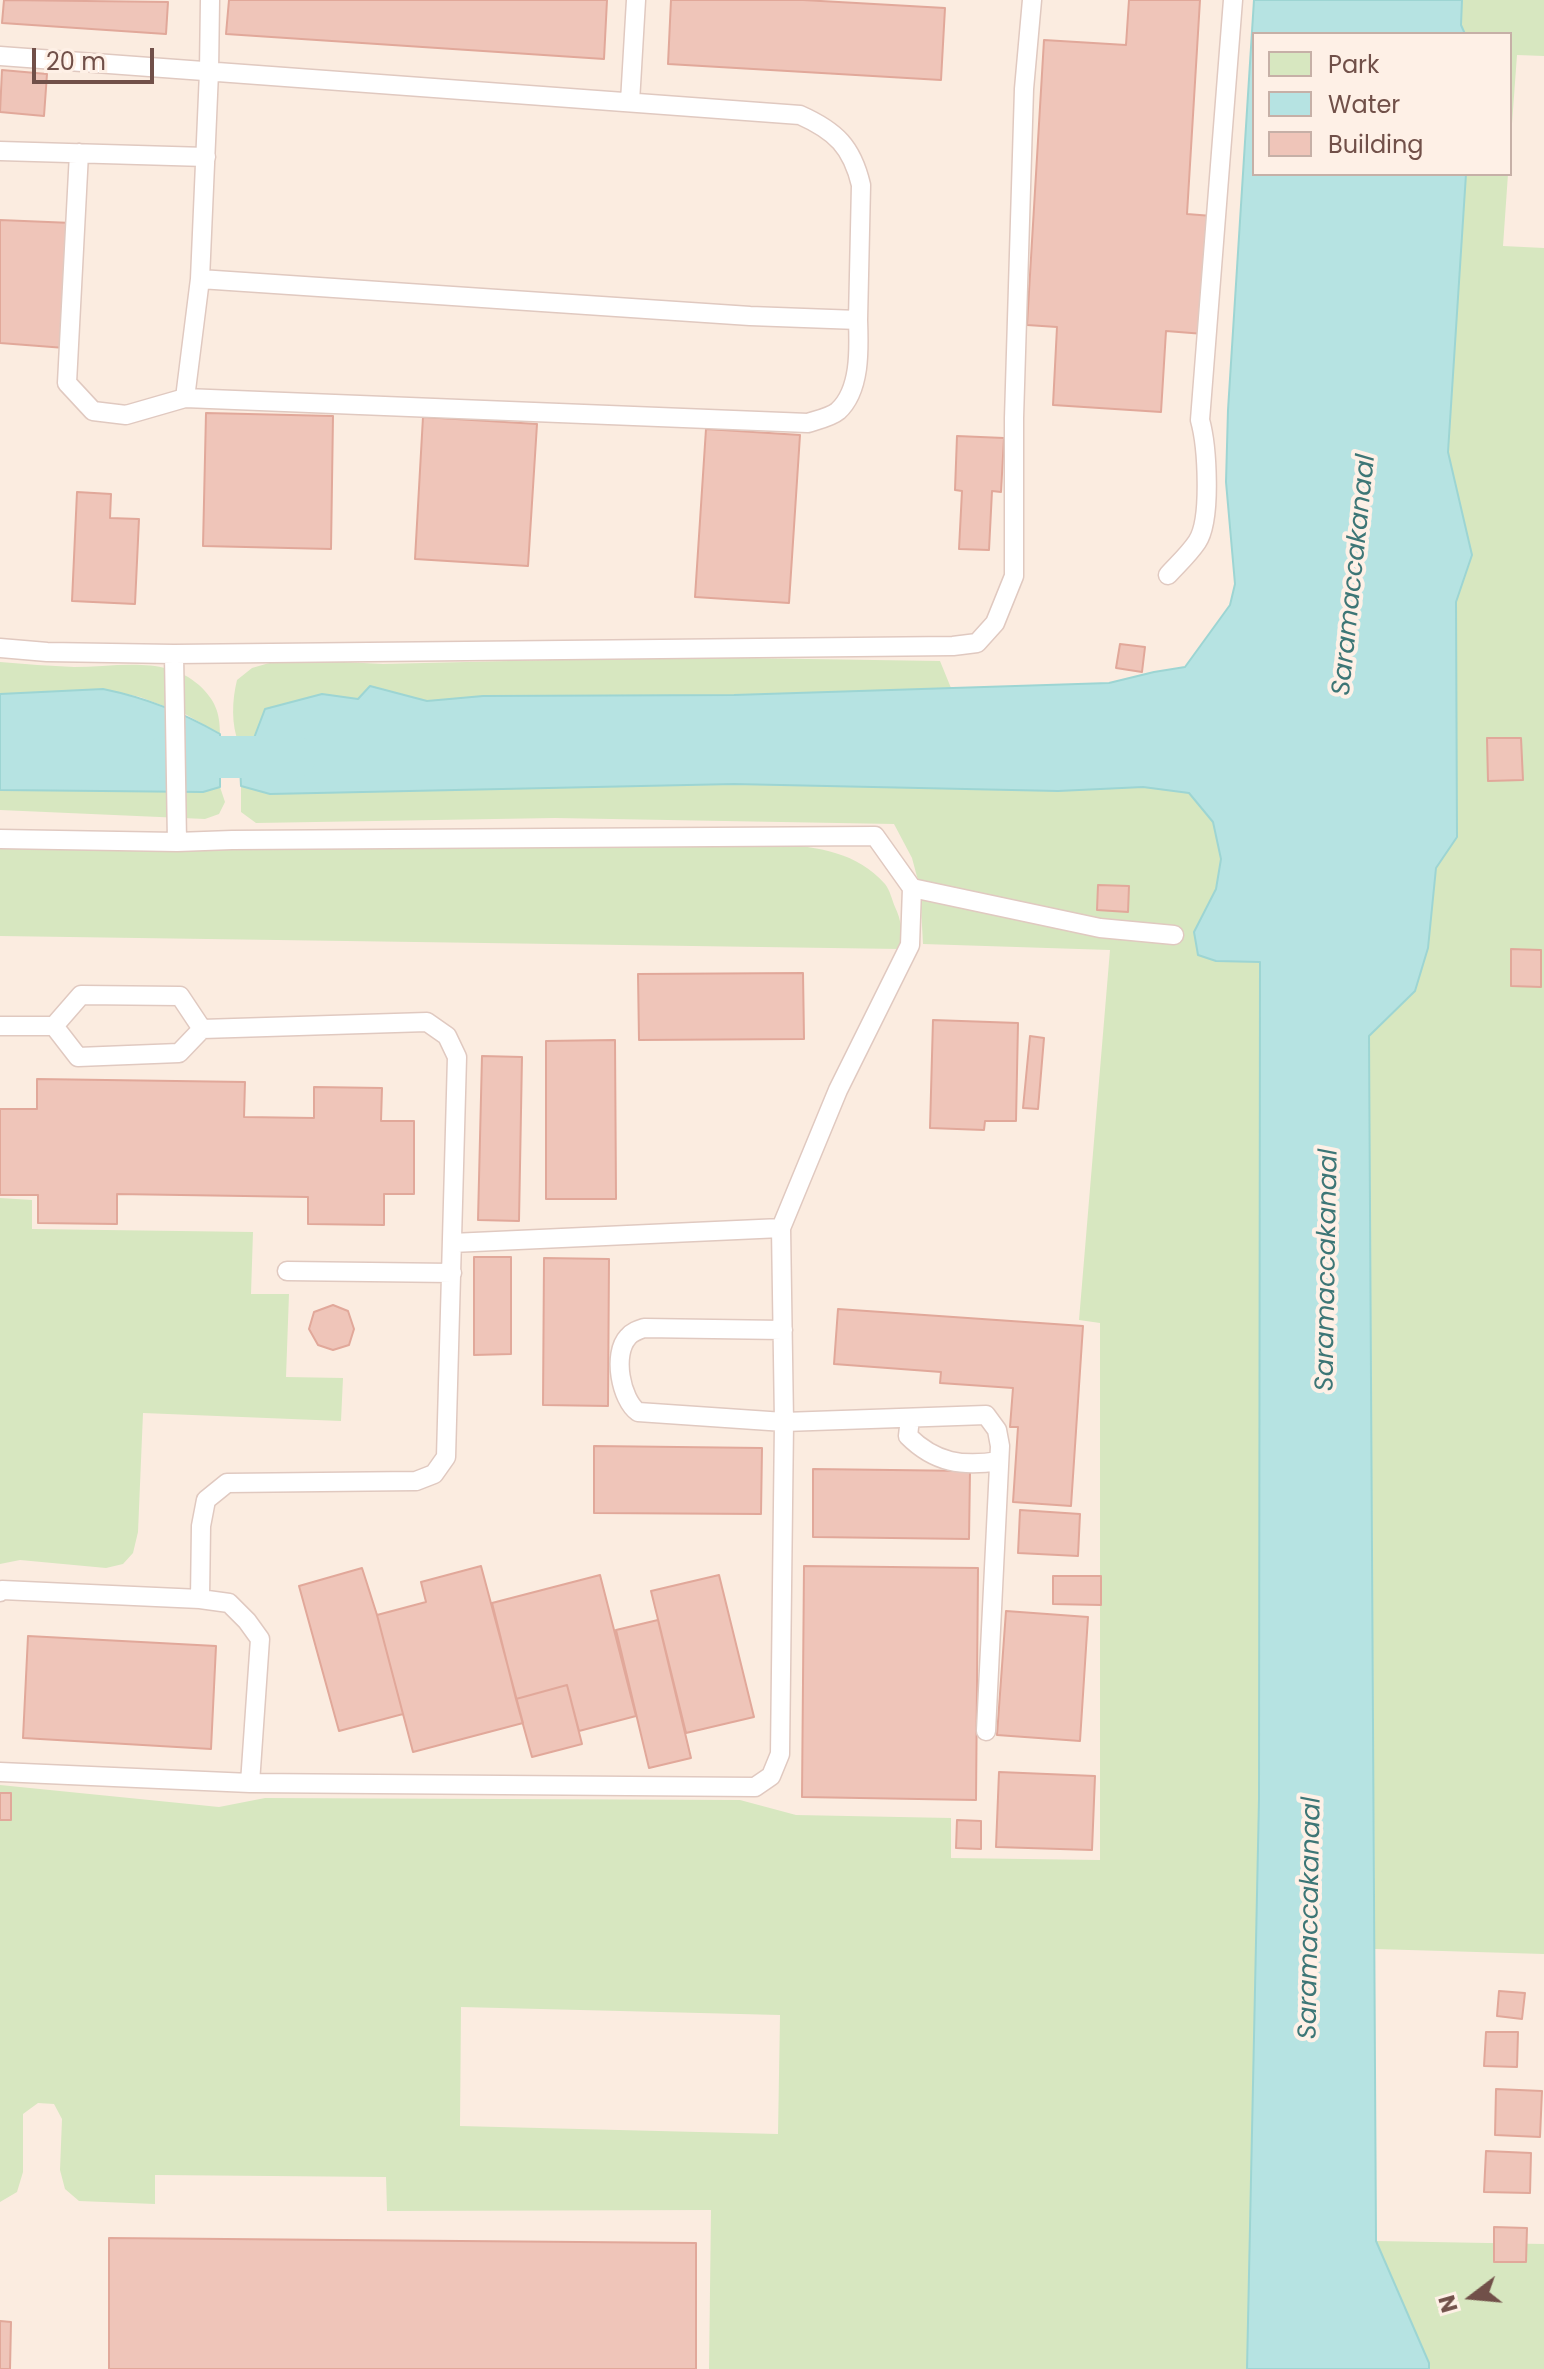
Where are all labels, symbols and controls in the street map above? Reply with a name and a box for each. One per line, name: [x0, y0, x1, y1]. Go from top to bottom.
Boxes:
scale bar: [36, 32, 158, 82]
legend: [1252, 32, 1512, 176]
text: 20 m: [46, 45, 106, 78]
text: Park: [1328, 48, 1379, 81]
text: Water: [1328, 88, 1400, 121]
text: Building: [1328, 128, 1424, 161]
water label: Saramaccakanaal: [1327, 453, 1383, 697]
water label: Saramaccakanaal: [1310, 1148, 1346, 1392]
water label: Saramaccakanaal: [1293, 1796, 1329, 2040]
north arrow: [1432, 2257, 1512, 2337]
text: N: [1431, 2292, 1466, 2316]

